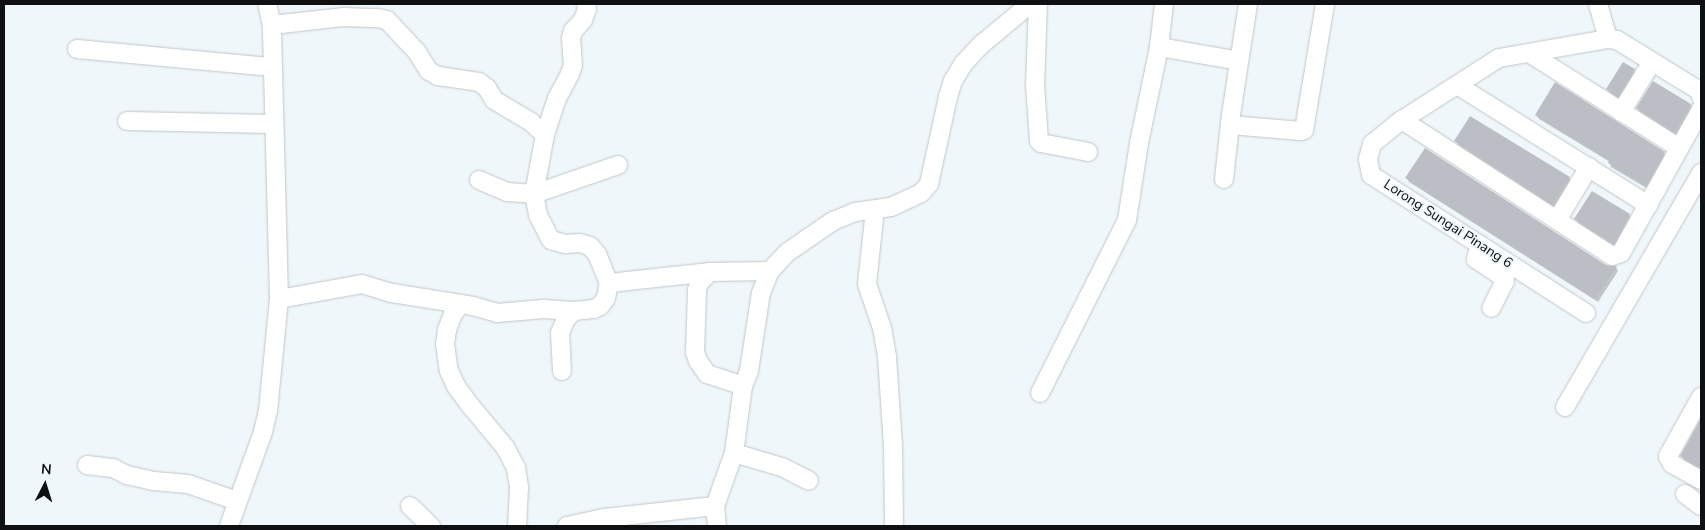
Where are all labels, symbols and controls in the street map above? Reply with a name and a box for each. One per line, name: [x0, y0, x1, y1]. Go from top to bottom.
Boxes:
street label: Lorong Sungai Pinang 6: [1380, 176, 1516, 272]
north arrow: [20, 460, 70, 510]
text: N: [40, 460, 52, 479]

